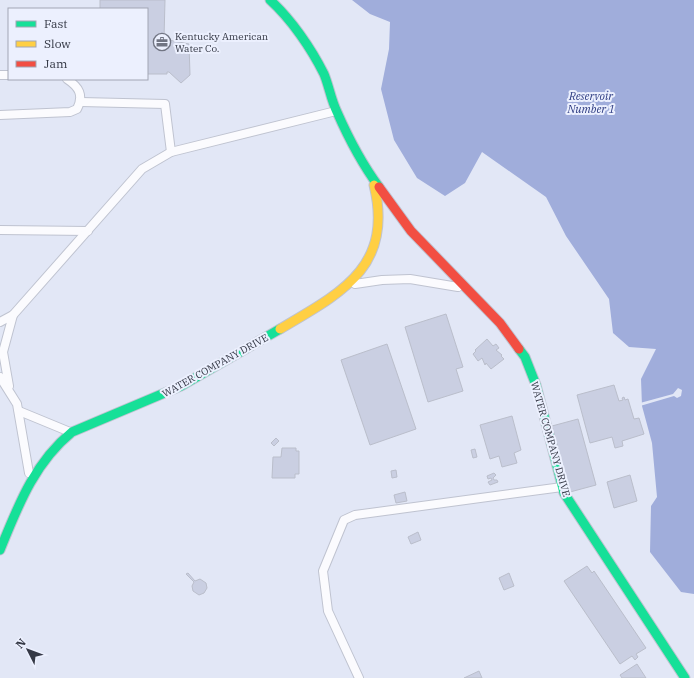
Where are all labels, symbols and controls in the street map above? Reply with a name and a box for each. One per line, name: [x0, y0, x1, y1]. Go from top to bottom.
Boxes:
legend: [8, 8, 148, 80]
text: Fast: [44, 16, 68, 31]
place label: Kentucky American Water Co.: [175, 30, 269, 55]
office icon: Kentucky American Water Co.: [152, 32, 172, 52]
text: Slow: [44, 36, 71, 51]
text: Jam: [44, 56, 68, 71]
water label: Reservoir Number 1: [566, 89, 615, 116]
street label: WATER COMPANY DRIVE: [160, 331, 271, 400]
street label: WATER COMPANY DRIVE: [528, 380, 573, 498]
north arrow: [8, 630, 48, 670]
text: N: [12, 635, 29, 651]

